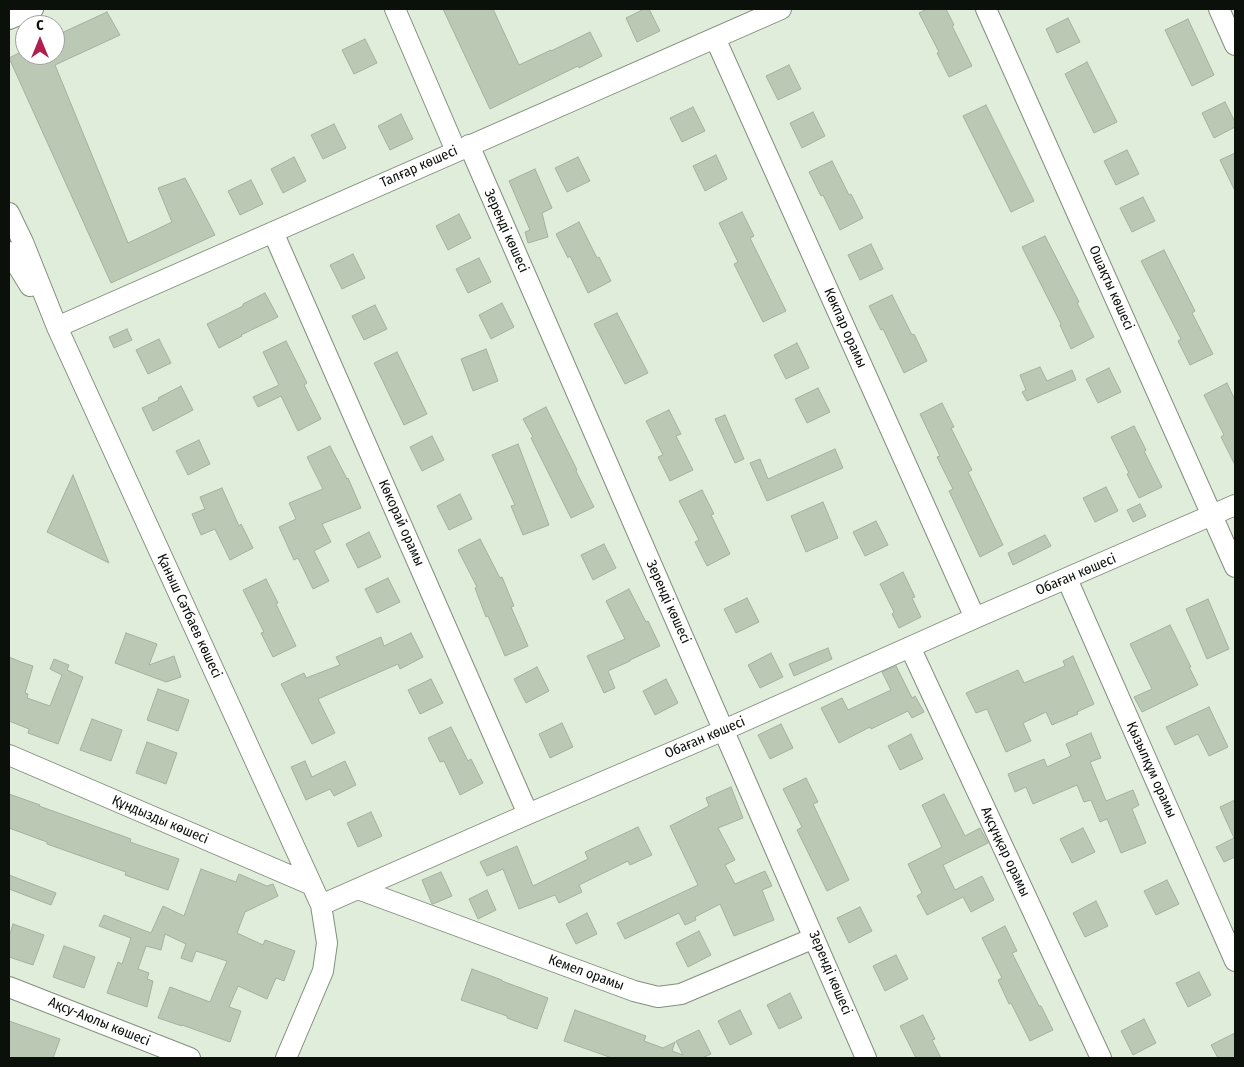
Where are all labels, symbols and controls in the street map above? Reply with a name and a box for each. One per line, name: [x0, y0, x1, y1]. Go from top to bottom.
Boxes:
north arrow: [15, 15, 65, 65]
text: С: [36, 17, 44, 34]
street label: Талғар көшесі: [378, 143, 460, 191]
street label: Зеренді көшесі: [480, 187, 532, 275]
street label: Ошақты көшесі: [1085, 243, 1137, 333]
street label: Көкпар орамы: [820, 285, 870, 371]
street label: Көкорай орамы: [374, 477, 428, 569]
street label: Қаныш Сәтбаев көшесі: [153, 551, 225, 681]
street label: Обаған көшесі: [1033, 551, 1119, 599]
street label: Зеренді көшесі: [642, 558, 694, 646]
street label: Обаған көшесі: [662, 714, 748, 762]
street label: Қызылқұм орамы: [1122, 719, 1180, 821]
street label: Құндызды көшесі: [109, 792, 211, 848]
street label: Ақсұңқар орамы: [977, 804, 1033, 900]
street label: Зеренді көшесі: [805, 929, 855, 1017]
street label: Кемел орамы: [546, 952, 626, 994]
street label: Ақсу-Аюлы көшесі: [46, 994, 152, 1050]

